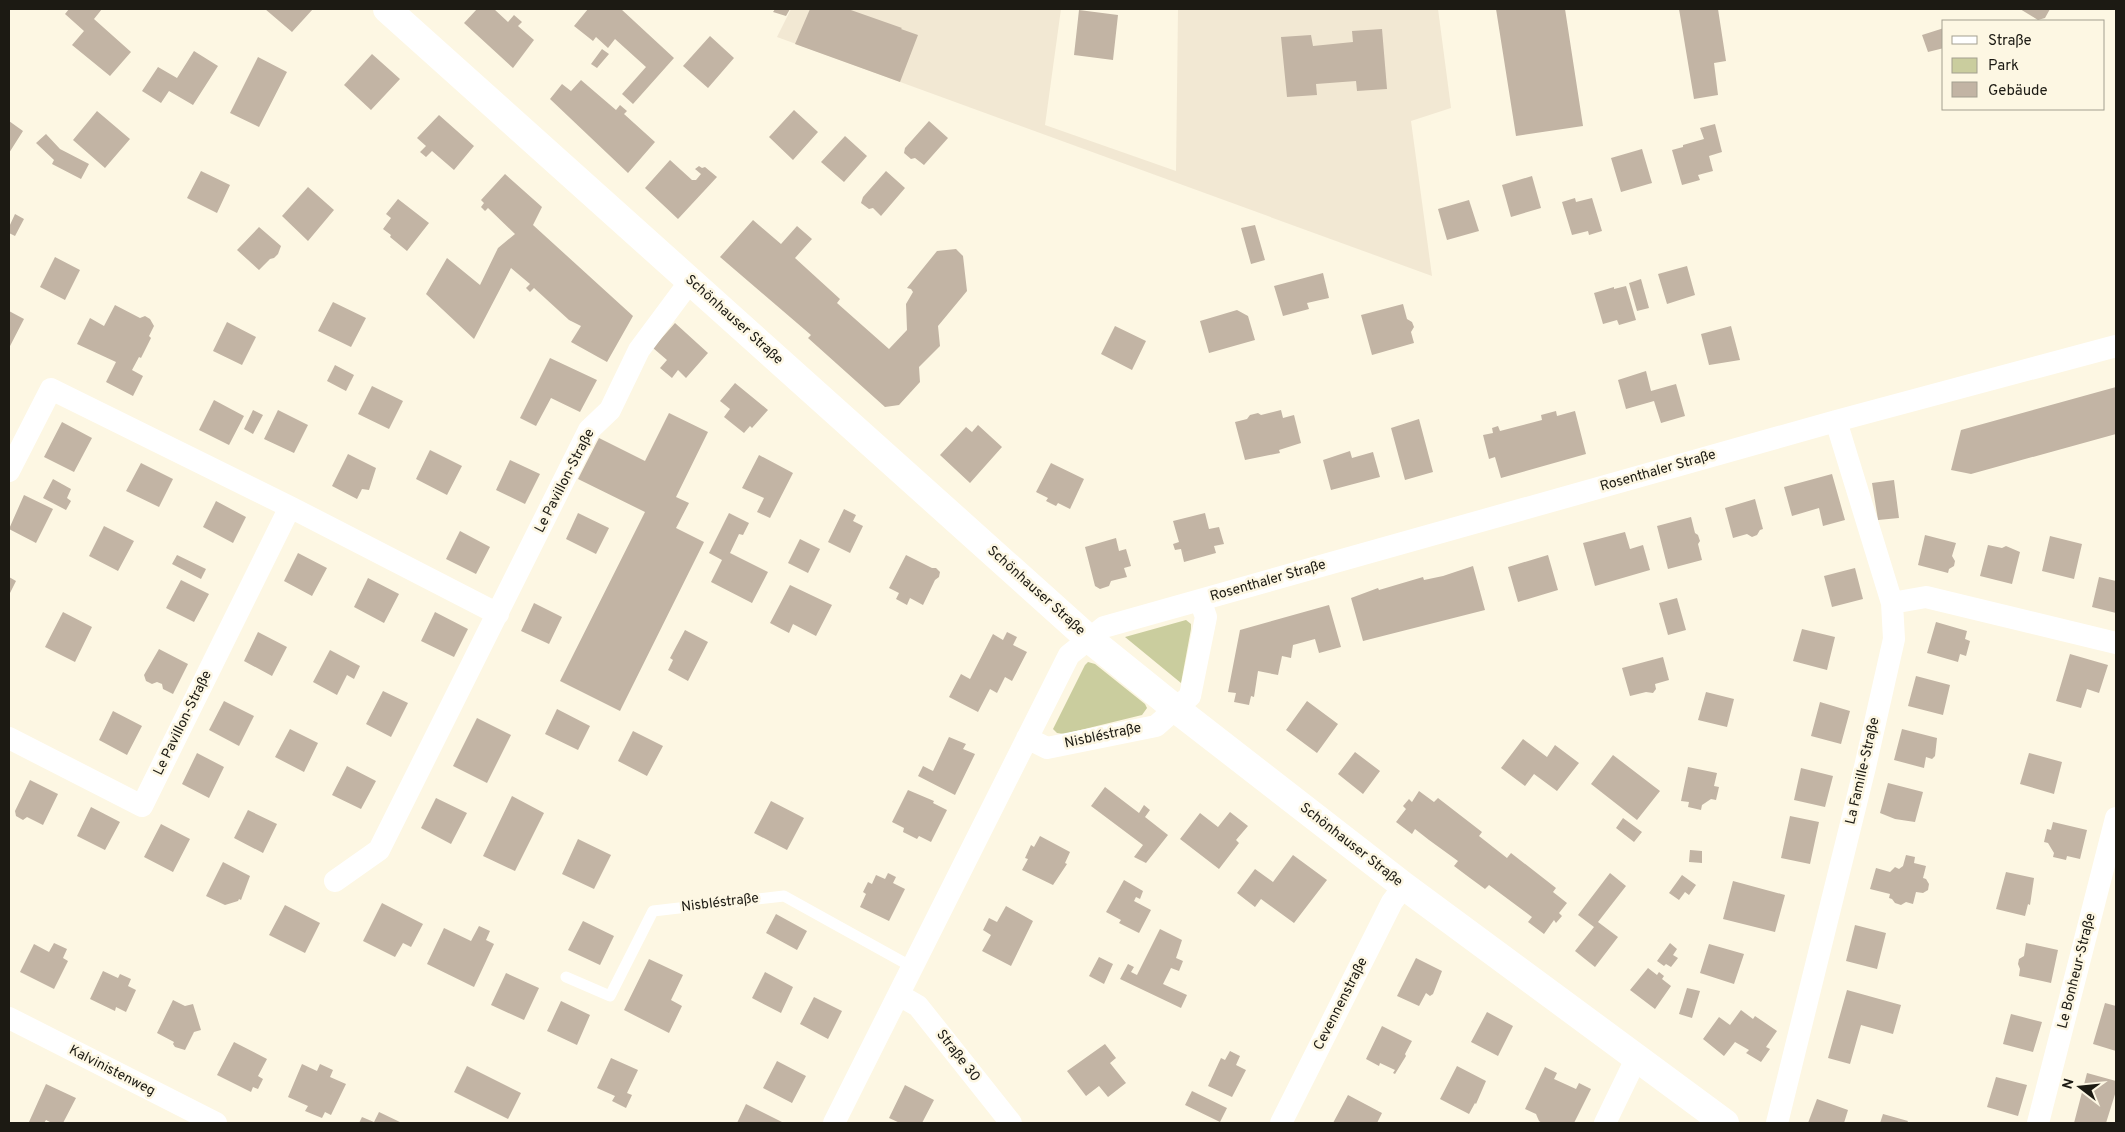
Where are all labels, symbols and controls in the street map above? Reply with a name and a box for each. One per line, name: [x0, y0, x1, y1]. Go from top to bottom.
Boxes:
legend: [1942, 20, 2105, 110]
text: Straße: [1988, 32, 2032, 51]
text: Park: [1988, 57, 2019, 76]
text: Gebäude: [1988, 82, 2048, 101]
street label: Schönhauser Straße: [682, 272, 786, 368]
street label: Le Pavillon-Straße: [531, 426, 599, 536]
street label: Rosenthaler Straße: [1598, 446, 1718, 496]
street label: Schönhauser Straße: [984, 543, 1088, 639]
street label: Rosenthaler Straße: [1208, 556, 1328, 606]
street label: Le Pavillon-Straße: [150, 668, 216, 778]
street label: La Famille-Straße: [1842, 716, 1884, 826]
street label: Nisbléstraße: [1063, 720, 1143, 752]
street label: Schönhauser Straße: [1296, 800, 1406, 890]
street label: Nisbléstraße: [680, 890, 760, 916]
street label: Le Bonheur-Straße: [2054, 911, 2100, 1031]
street label: Cevennenstraße: [1310, 955, 1372, 1053]
street label: Straße 30: [932, 1027, 984, 1085]
street label: Kalvinistenweg: [66, 1042, 158, 1100]
north arrow: [2055, 1062, 2105, 1112]
text: N: [2059, 1077, 2079, 1091]

